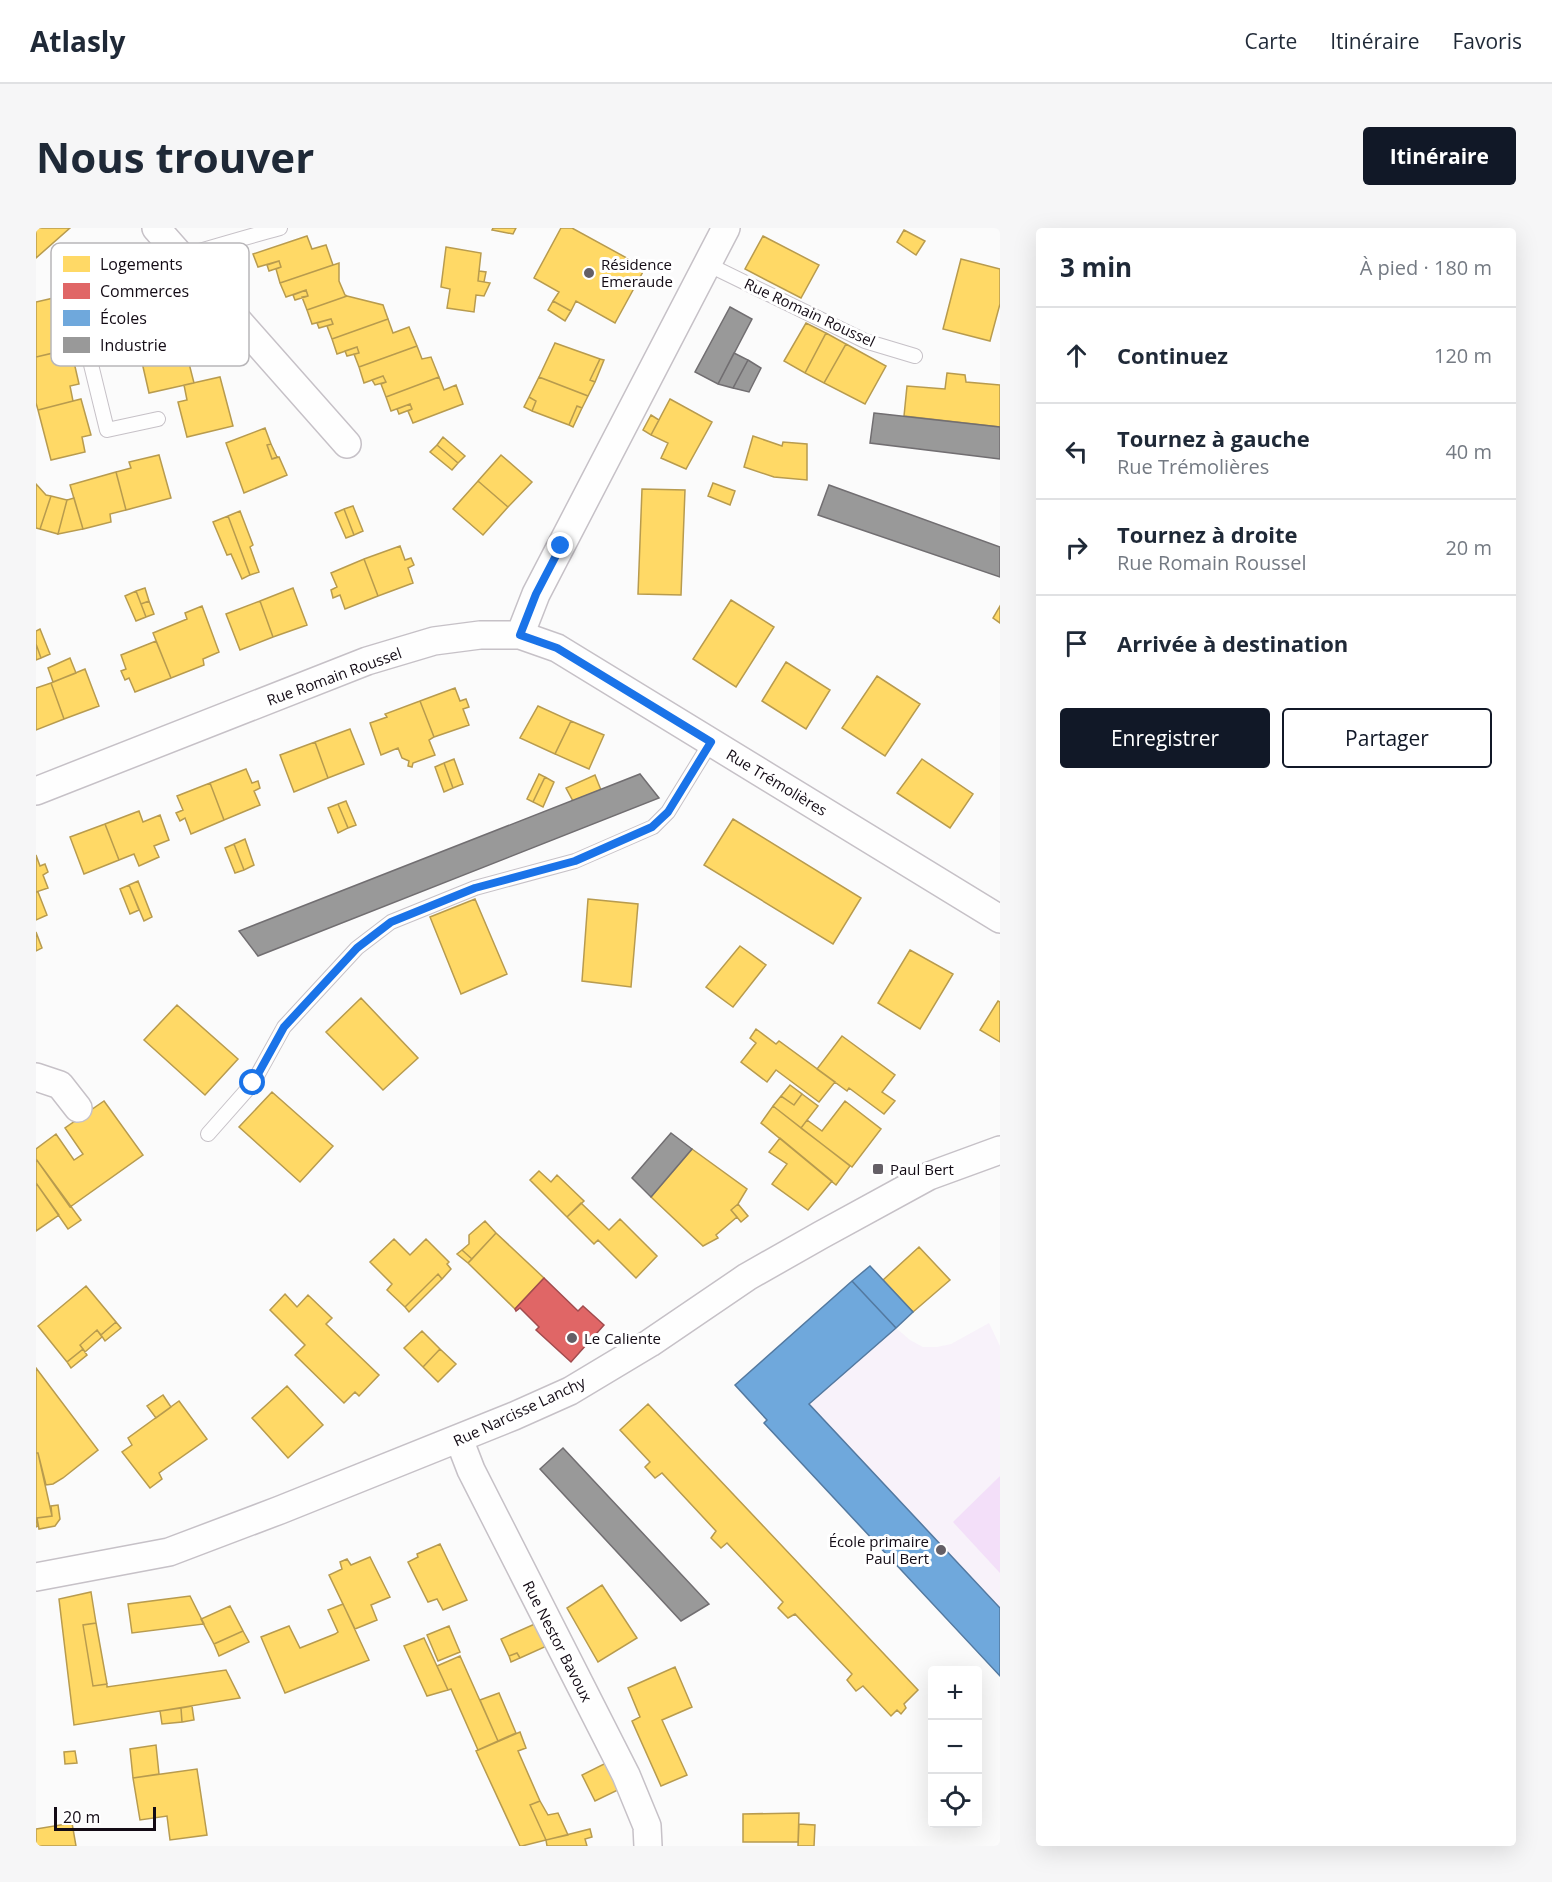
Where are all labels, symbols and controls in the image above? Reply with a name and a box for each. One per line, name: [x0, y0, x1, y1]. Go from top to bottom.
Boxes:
text: Atlasly: [30, 22, 125, 60]
text: Carte: [1244, 27, 1297, 55]
text: Itinéraire: [1330, 27, 1419, 55]
text: Favoris: [1452, 27, 1522, 55]
button: Itinéraire: [1363, 127, 1516, 185]
text: Nous trouver: [36, 128, 314, 185]
legend: [51, 243, 249, 366]
text: 3 min: [1060, 249, 1132, 285]
text: Logements: [100, 253, 183, 275]
place label: Résidence Emeraude: [601, 254, 673, 291]
text: À pied · 180 m: [1360, 254, 1492, 281]
marker: Résidence Emeraude: [582, 266, 596, 280]
street label: Rue Romain Roussel: [741, 273, 879, 351]
text: Commerces: [100, 280, 189, 302]
text: Écoles: [100, 307, 147, 329]
text: Industrie: [100, 334, 167, 356]
icon: ahead: [1060, 339, 1093, 372]
text: Continuez: [1117, 340, 1228, 370]
text: 120 m: [1434, 342, 1492, 369]
text: Tournez à gauche: [1117, 423, 1310, 453]
icon: left: [1060, 435, 1093, 468]
text: 40 m: [1445, 438, 1492, 465]
text: Rue Trémolières: [1117, 453, 1269, 480]
text: Tournez à droite: [1117, 519, 1298, 549]
icon: right: [1060, 531, 1093, 564]
route end: [547, 532, 573, 558]
text: 20 m: [1445, 534, 1492, 561]
text: Rue Romain Roussel: [1117, 549, 1307, 576]
icon: arrive: [1060, 627, 1093, 660]
text: Arrivée à destination: [1117, 628, 1348, 658]
street label: Rue Romain Roussel: [264, 642, 404, 710]
button: Enregistrer: [1060, 708, 1270, 768]
button: Partager: [1282, 708, 1492, 768]
street label: Rue Trémolières: [723, 744, 831, 820]
route start: [239, 1069, 265, 1095]
place label: Paul Bert: [890, 1159, 954, 1179]
marker: Paul Bert: [871, 1162, 885, 1176]
place label: Le Caliente: [584, 1328, 661, 1348]
marker: Le Caliente: [565, 1331, 579, 1345]
street label: Rue Narcisse Lanchy: [450, 1371, 589, 1450]
place label: École primaire Paul Bert: [829, 1531, 929, 1568]
marker: École primaire Paul Bert: [934, 1543, 948, 1557]
street label: Rue Nestor Bavoux: [519, 1577, 597, 1705]
map controls: [928, 1666, 982, 1828]
button: +: [928, 1666, 982, 1720]
button: −: [928, 1720, 982, 1774]
button: locate: [928, 1774, 982, 1828]
scale bar: [54, 1804, 156, 1832]
text: 20 m: [63, 1806, 100, 1828]

